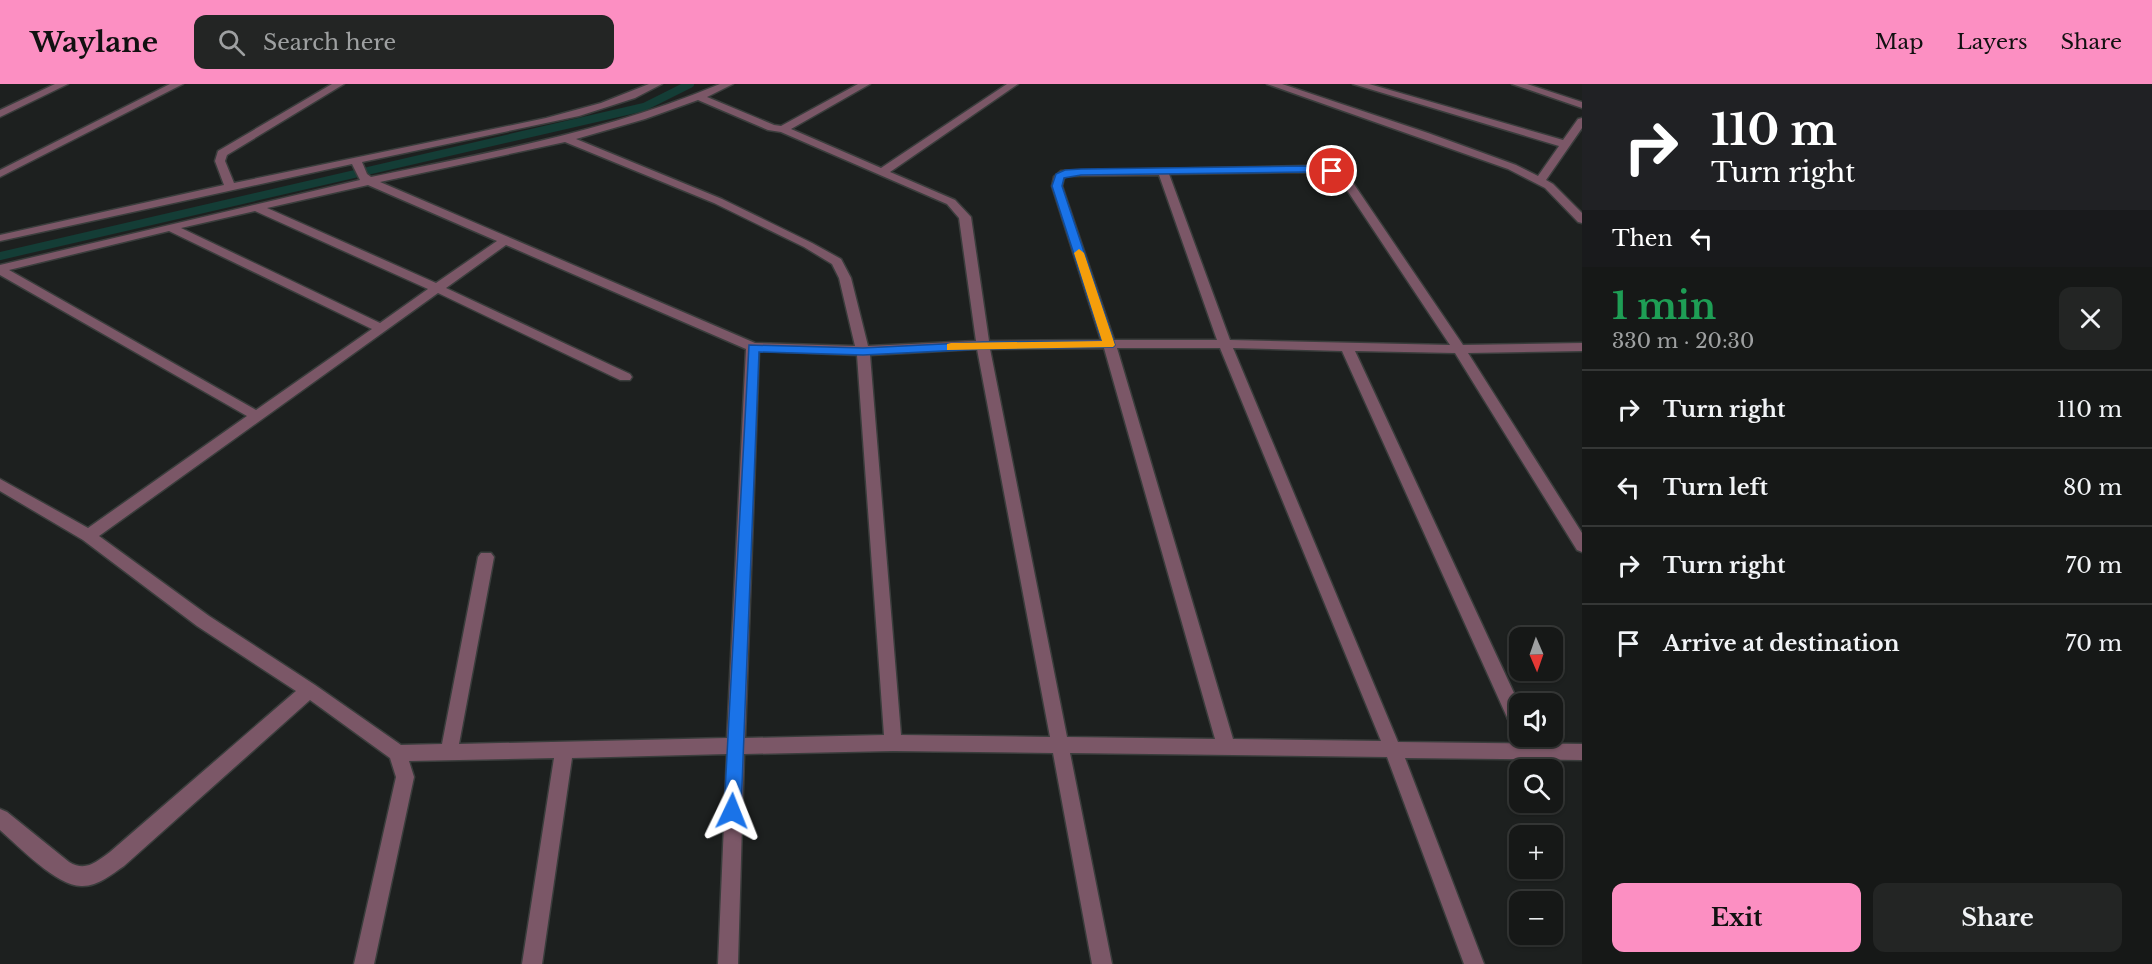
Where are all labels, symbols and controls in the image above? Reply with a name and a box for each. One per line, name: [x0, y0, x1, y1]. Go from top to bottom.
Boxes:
search box: [194, 15, 614, 69]
text: Waylane: [30, 25, 158, 60]
icon: search: [215, 26, 248, 59]
text: Search here: [263, 29, 396, 56]
text: Map: [1875, 29, 1924, 55]
text: Layers: [1957, 29, 2028, 55]
text: Share: [2061, 29, 2122, 55]
text: 110 m: [1711, 104, 1837, 156]
icon: right: [1612, 108, 1690, 186]
pin: [1306, 145, 1357, 196]
icon: arrive: [1315, 154, 1348, 187]
text: Turn right: [1711, 156, 1855, 189]
icon: left: [1685, 222, 1718, 255]
text: Then: [1612, 225, 1673, 252]
text: 1 min: [1612, 284, 1716, 329]
button: close: [2059, 287, 2122, 350]
text: 330 m · 20:30: [1612, 329, 1754, 353]
icon: right: [1612, 393, 1645, 426]
text: Turn right: [1663, 396, 1785, 423]
text: 110 m: [2057, 396, 2122, 423]
icon: left: [1612, 471, 1645, 504]
text: Turn left: [1663, 474, 1768, 501]
text: 80 m: [2063, 474, 2122, 501]
icon: right: [1612, 549, 1645, 582]
text: Turn right: [1663, 552, 1785, 579]
text: 70 m: [2065, 552, 2122, 579]
north arrow: [1509, 627, 1563, 681]
map controls: [1509, 627, 1563, 945]
icon: arrive: [1612, 627, 1645, 660]
text: Arrive at destination: [1663, 630, 1900, 657]
text: 70 m: [2065, 630, 2122, 657]
button: sound: [1509, 693, 1563, 747]
button: search: [1509, 759, 1563, 813]
position arrow: [700, 779, 764, 843]
button: +: [1509, 825, 1563, 879]
button: Exit: [1612, 883, 1861, 952]
button: Share: [1873, 883, 2122, 952]
button: −: [1509, 891, 1563, 945]

